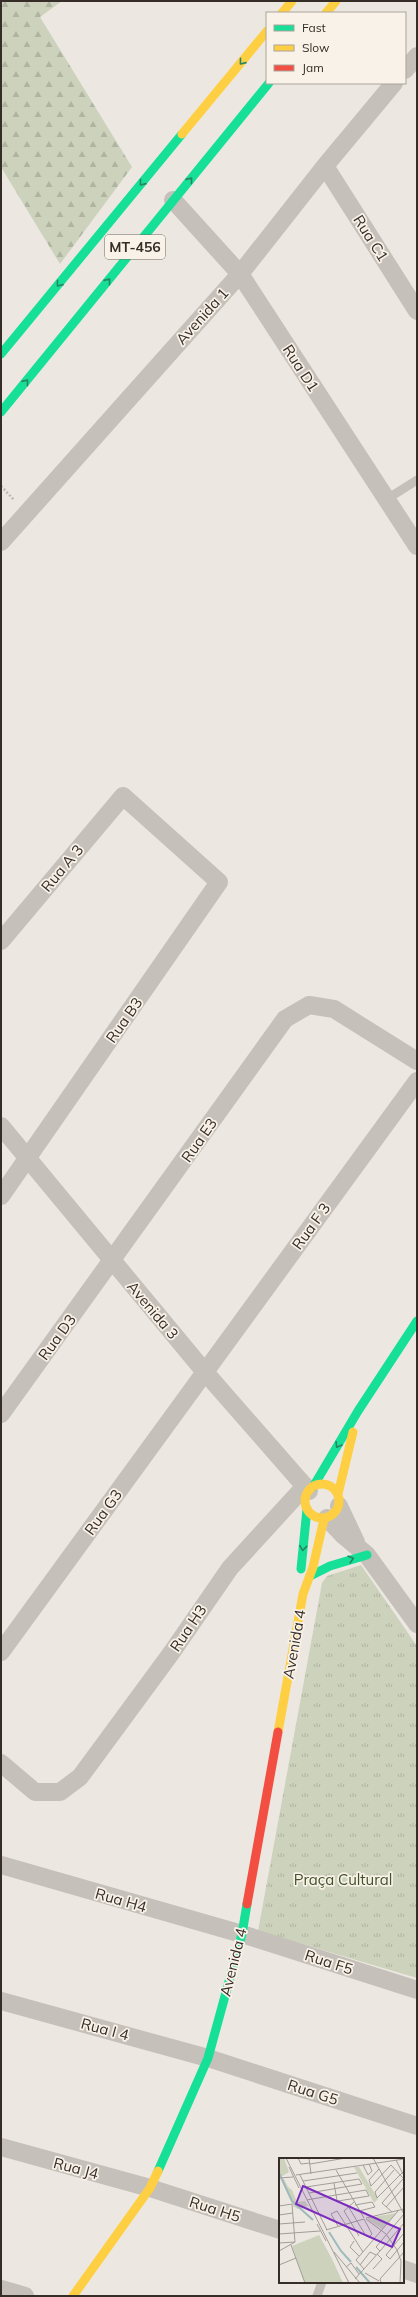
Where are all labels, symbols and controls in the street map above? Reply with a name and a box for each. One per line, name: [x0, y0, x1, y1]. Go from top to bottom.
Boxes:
legend: [266, 12, 406, 84]
text: Fast: [302, 20, 326, 35]
text: Slow: [302, 40, 330, 55]
one-way arrow: [240, 57, 247, 64]
text: Jam: [302, 60, 324, 75]
one-way arrow: [185, 177, 192, 184]
one-way arrow: [139, 179, 146, 186]
street label: Rua C1: [349, 211, 393, 265]
road number: MT-456: [105, 235, 165, 259]
one-way arrow: [103, 278, 110, 285]
one-way arrow: [57, 279, 64, 286]
street label: Avenida 1: [172, 284, 232, 348]
street label: Rua D1: [279, 341, 323, 395]
one-way arrow: [21, 379, 28, 386]
street label: Rua A 3: [37, 840, 87, 896]
street label: Rua B3: [102, 994, 146, 1046]
street label: Rua E3: [177, 1114, 221, 1166]
street label: Rua F 3: [288, 1199, 334, 1253]
street label: Avenida 3: [123, 1277, 183, 1343]
street label: Rua D3: [34, 1310, 80, 1364]
one-way arrow: [335, 1441, 343, 1448]
street label: Rua G3: [80, 1485, 126, 1539]
one-way arrow: [299, 1545, 308, 1551]
one-way arrow: [347, 1555, 354, 1564]
street label: Rua H3: [165, 1601, 211, 1655]
street label: Avenida 4: [279, 1608, 309, 1680]
park label: Praça Cultural: [294, 1870, 392, 1889]
street label: Rua H4: [93, 1884, 149, 1916]
street label: Avenida 4: [215, 1926, 251, 1998]
street label: Rua F5: [303, 1945, 355, 1979]
street label: Rua I 4: [79, 2014, 131, 2044]
street label: Rua G5: [285, 2075, 341, 2109]
street label: Rua J4: [51, 2153, 101, 2183]
inset map: [279, 2158, 404, 2283]
street label: Rua H5: [187, 2192, 243, 2226]

